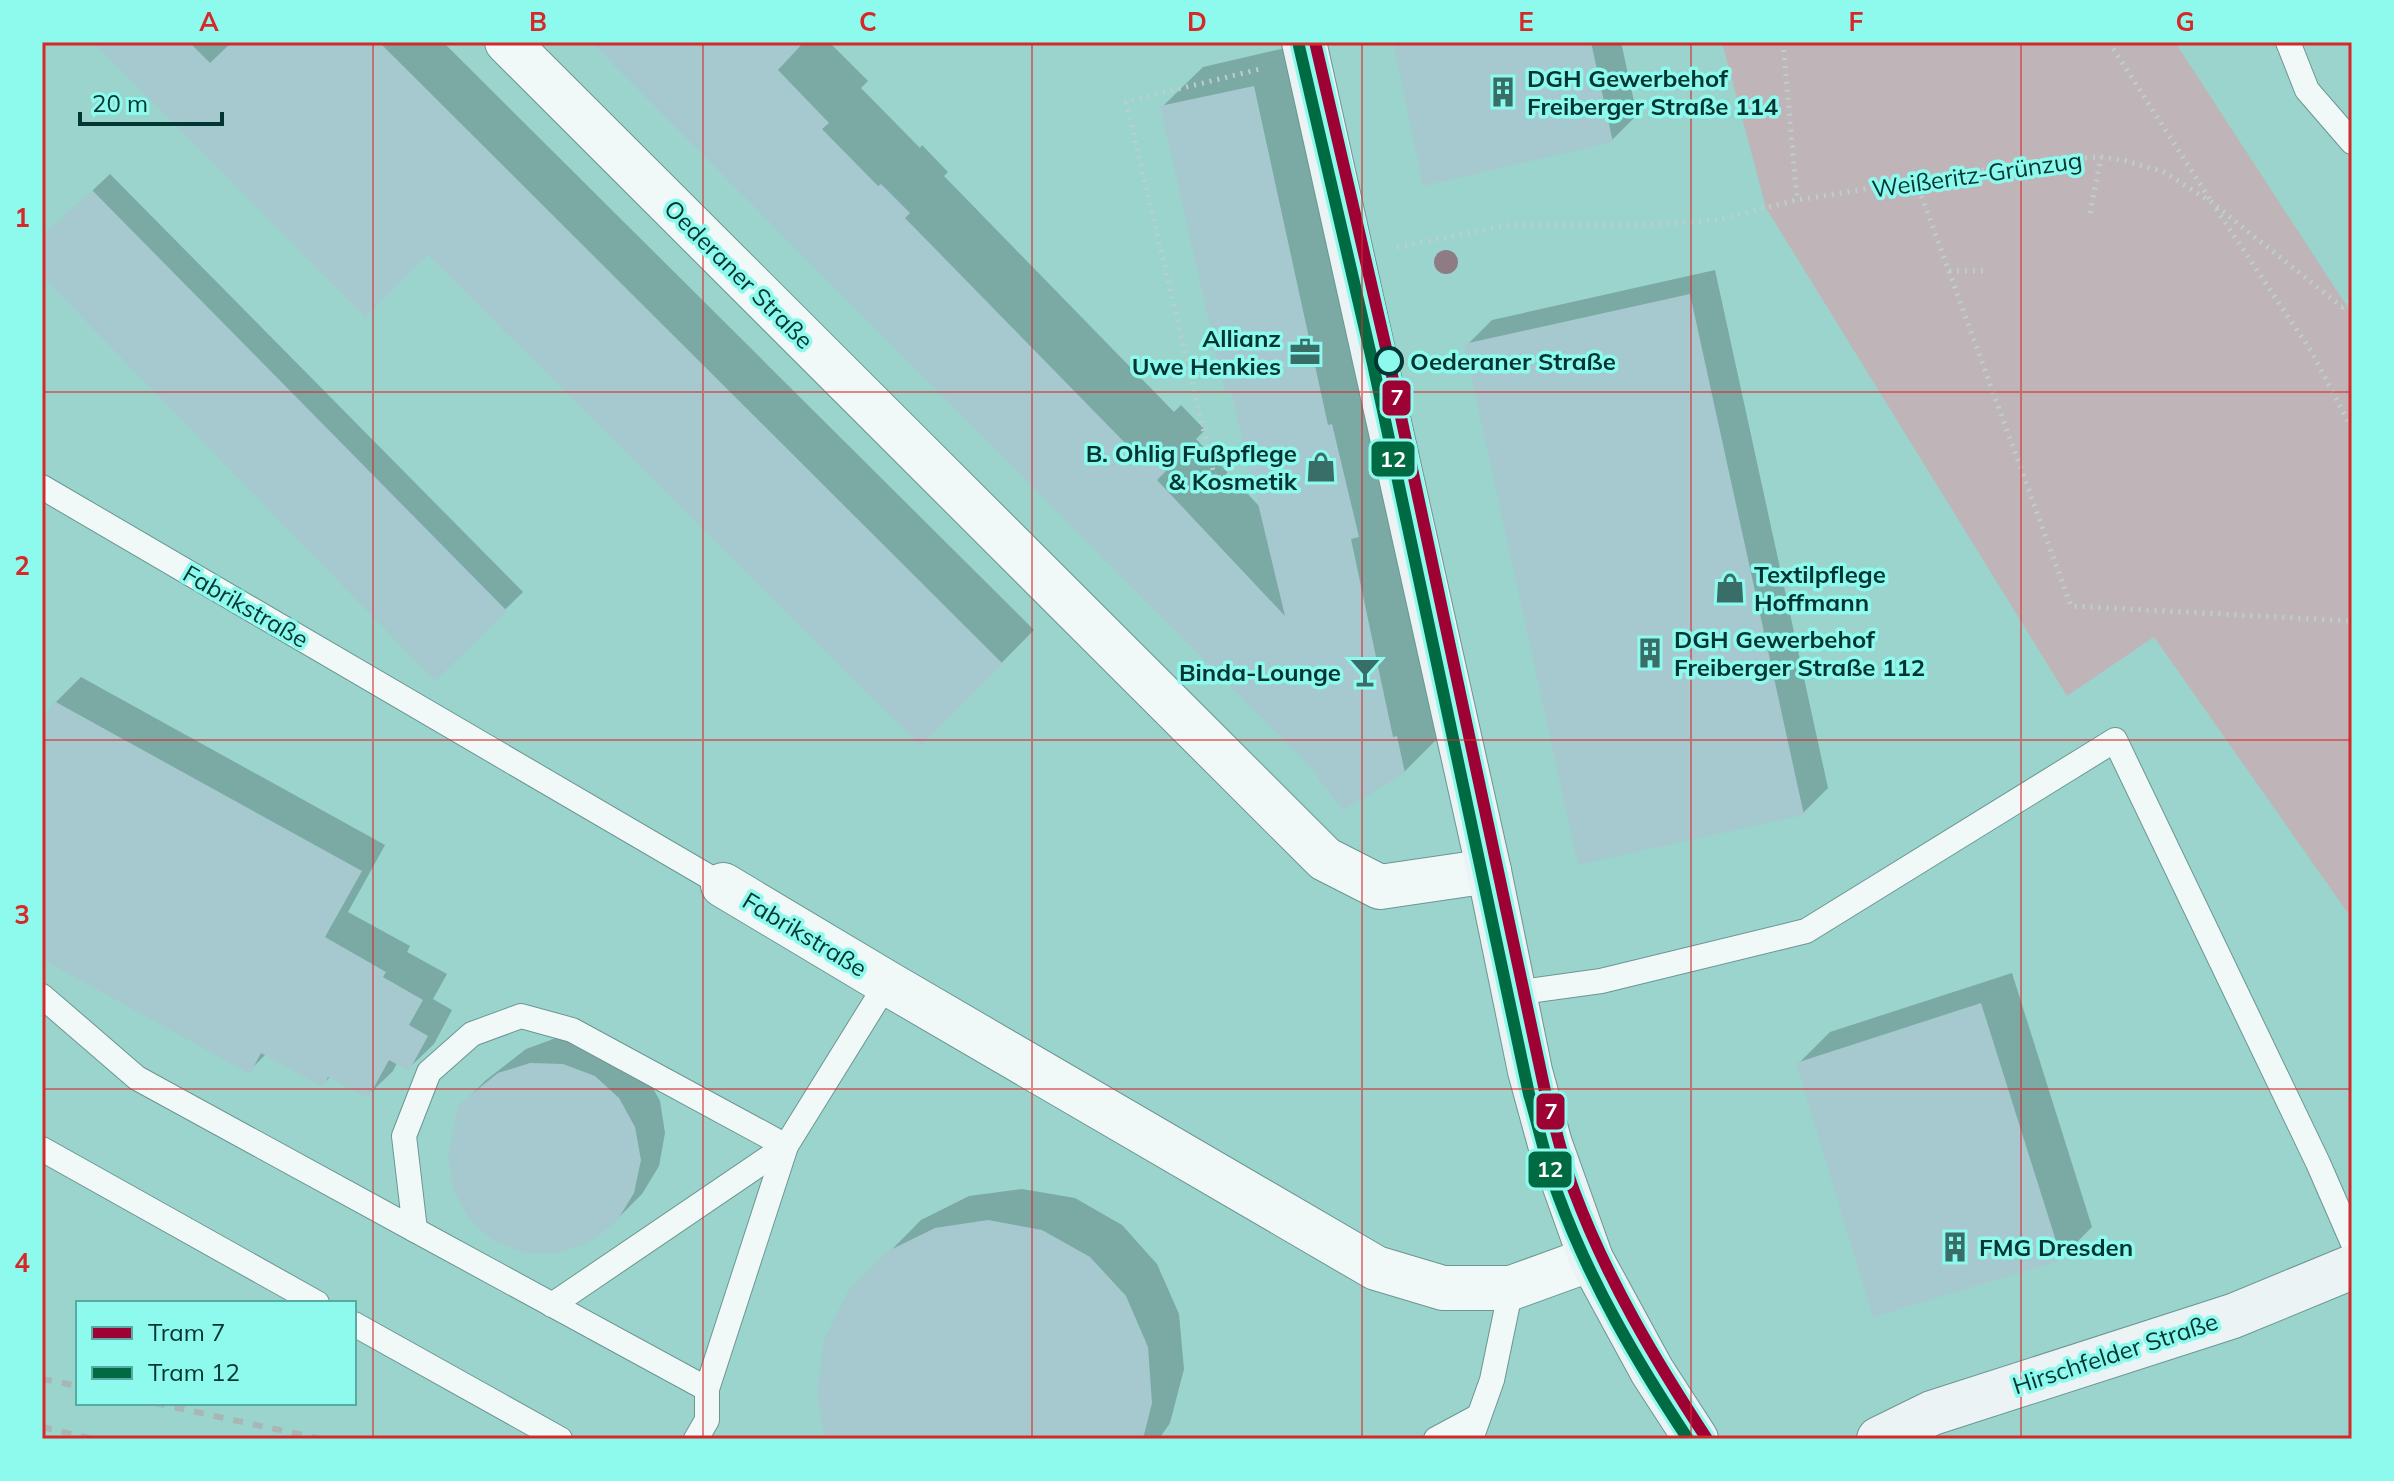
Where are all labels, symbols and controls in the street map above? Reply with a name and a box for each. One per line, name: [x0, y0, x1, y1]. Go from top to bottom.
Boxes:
text: A: [199, 5, 219, 38]
text: B: [529, 5, 547, 38]
text: C: [859, 5, 877, 38]
text: D: [1187, 5, 1207, 38]
text: E: [1518, 5, 1534, 38]
text: F: [1849, 5, 1864, 38]
text: G: [2175, 5, 2195, 38]
place label: DGH Gewerbehof Freiberger Straße 114: [1527, 63, 1778, 121]
building icon: DGH Gewerbehof Freiberger Straße 114: [1486, 75, 1520, 109]
scale bar: [80, 76, 222, 126]
text: 20 m: [92, 88, 148, 118]
street label: Weißeritz-Grünzug: [1870, 144, 2084, 204]
street label: Oederaner Straße: [658, 193, 820, 355]
text: 1: [14, 201, 30, 234]
place label: Allianz Uwe Henkies: [1132, 323, 1281, 381]
office icon: Allianz Uwe Henkies: [1288, 335, 1322, 369]
place label: Oederaner Straße: [1410, 346, 1616, 376]
marker: Oederaner Straße: [1375, 347, 1403, 375]
line badge: 7: [1381, 379, 1412, 417]
text: 7: [1390, 383, 1404, 411]
place label: B. Ohlig Fußpflege & Kosmetik: [1086, 438, 1298, 496]
line badge: 12: [1370, 440, 1416, 478]
text: 12: [1380, 445, 1406, 473]
shop icon: B. Ohlig Fußpflege & Kosmetik: [1304, 450, 1338, 484]
text: 2: [14, 549, 30, 582]
street label: Fabrikstraße: [178, 558, 314, 654]
place label: Textilpflege Hoffmann: [1754, 559, 1886, 617]
shop icon: Textilpflege Hoffmann: [1713, 571, 1747, 605]
place label: DGH Gewerbehof Freiberger Straße 112: [1674, 624, 1925, 682]
building icon: DGH Gewerbehof Freiberger Straße 112: [1633, 636, 1667, 670]
bar icon: Binda-Lounge: [1348, 655, 1382, 689]
place label: Binda-Lounge: [1179, 657, 1341, 687]
street label: Fabrikstraße: [737, 885, 873, 983]
text: 3: [14, 898, 30, 931]
line badge: 7: [1535, 1092, 1566, 1131]
text: 7: [1544, 1097, 1558, 1125]
line badge: 12: [1527, 1150, 1573, 1189]
text: 12: [1537, 1155, 1563, 1183]
building icon: FMG Dresden: [1938, 1230, 1972, 1264]
place label: FMG Dresden: [1979, 1232, 2133, 1262]
text: 4: [14, 1246, 30, 1279]
legend: [76, 1301, 356, 1405]
street label: Hirschfelder Straße: [2009, 1306, 2221, 1400]
text: Tram 7: [148, 1317, 225, 1347]
text: Tram 12: [148, 1357, 240, 1387]

